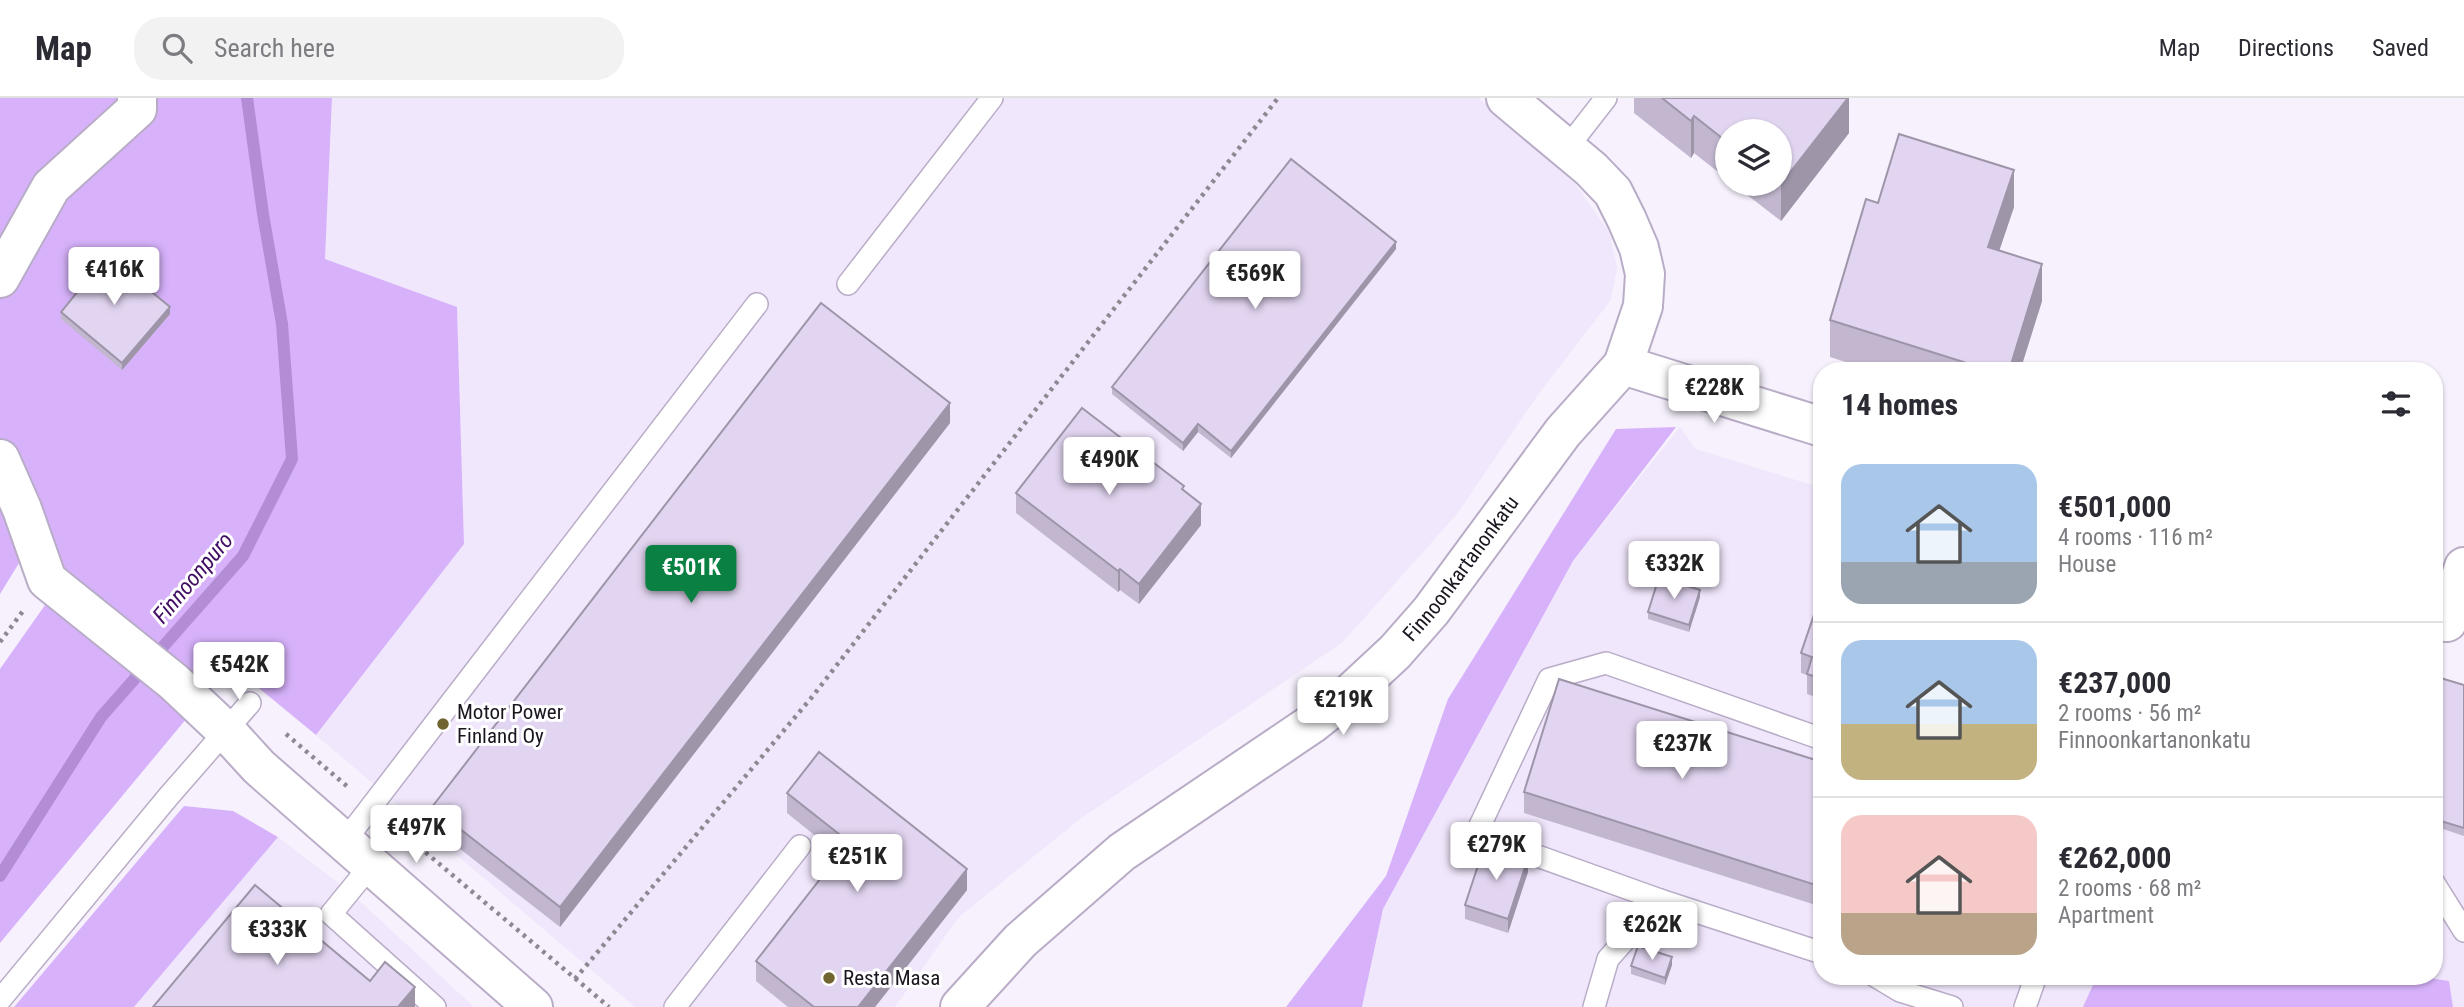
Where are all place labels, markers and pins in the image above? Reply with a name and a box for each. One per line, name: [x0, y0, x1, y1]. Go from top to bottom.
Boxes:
pin: €416K: [65, 248, 163, 307]
pin: €569K: [1206, 252, 1304, 311]
pin: €228K: [1665, 366, 1763, 425]
pin: €490K: [1060, 438, 1158, 497]
pin: €332K: [1625, 542, 1723, 601]
pin: €501K: [642, 546, 740, 605]
pin: €542K: [190, 642, 288, 702]
pin: €219K: [1294, 678, 1392, 737]
place label: Motor Power Finland Oy: [457, 700, 563, 748]
marker: Motor Power Finland Oy: [435, 716, 451, 732]
pin: €237K: [1633, 722, 1731, 781]
pin: €497K: [367, 806, 465, 865]
pin: €279K: [1447, 822, 1545, 882]
pin: €251K: [808, 834, 906, 894]
pin: €262K: [1603, 902, 1701, 962]
pin: €333K: [228, 908, 326, 967]
place label: Resta Masa: [843, 966, 940, 990]
marker: Resta Masa: [821, 970, 837, 986]

